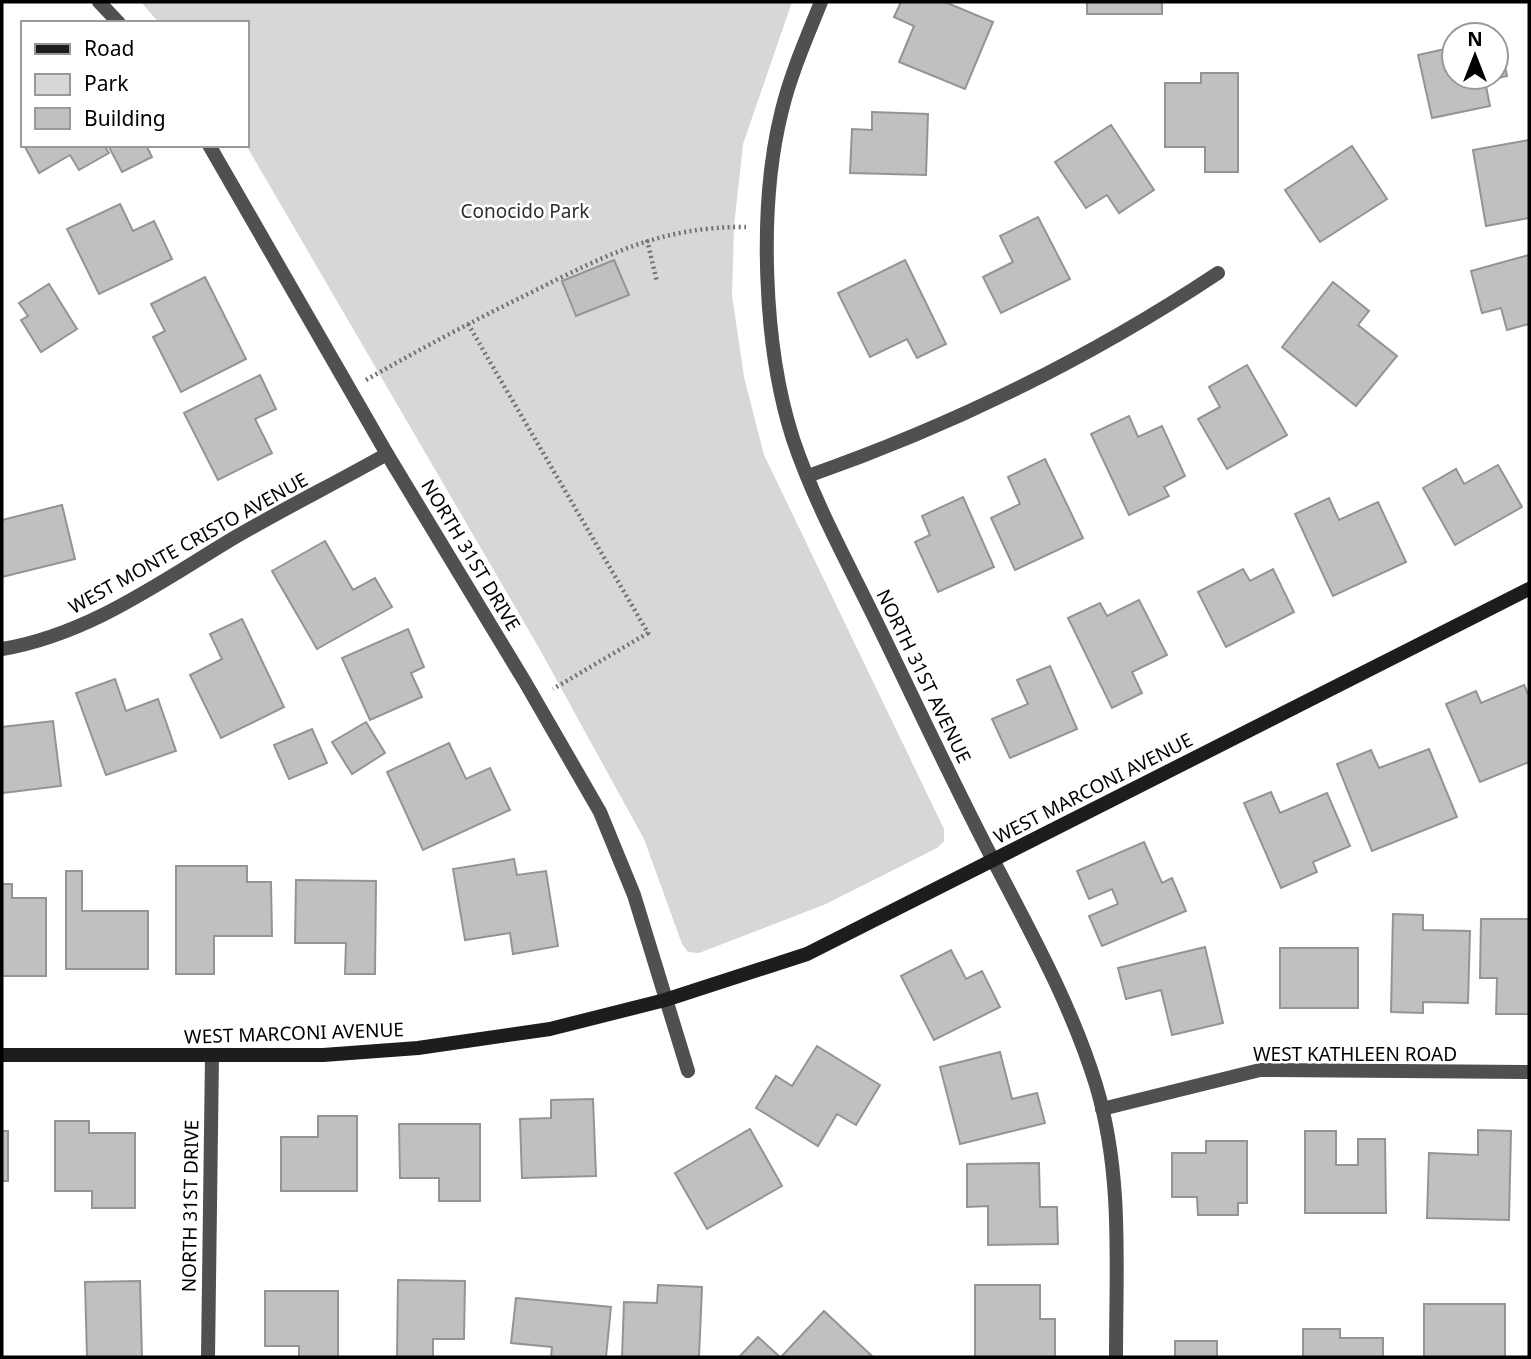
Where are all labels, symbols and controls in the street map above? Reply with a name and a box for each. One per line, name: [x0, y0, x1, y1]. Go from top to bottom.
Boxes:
legend: [21, 21, 248, 147]
north arrow: [1440, 21, 1510, 91]
text: N: [1467, 26, 1483, 52]
text: Road: [84, 34, 134, 62]
text: Park: [84, 69, 129, 97]
text: Building: [84, 104, 166, 132]
park label: Conocido Park: [460, 198, 590, 224]
street label: WEST MONTE CRISTO AVENUE: [64, 466, 312, 620]
street label: NORTH 31ST DRIVE: [415, 474, 527, 636]
street label: NORTH 31ST AVENUE: [871, 585, 977, 767]
street label: WEST MARCONI AVENUE: [989, 727, 1197, 849]
street label: WEST MARCONI AVENUE: [184, 1016, 404, 1050]
street label: WEST KATHLEEN ROAD: [1253, 1041, 1457, 1067]
street label: NORTH 31ST DRIVE: [175, 1120, 205, 1292]

